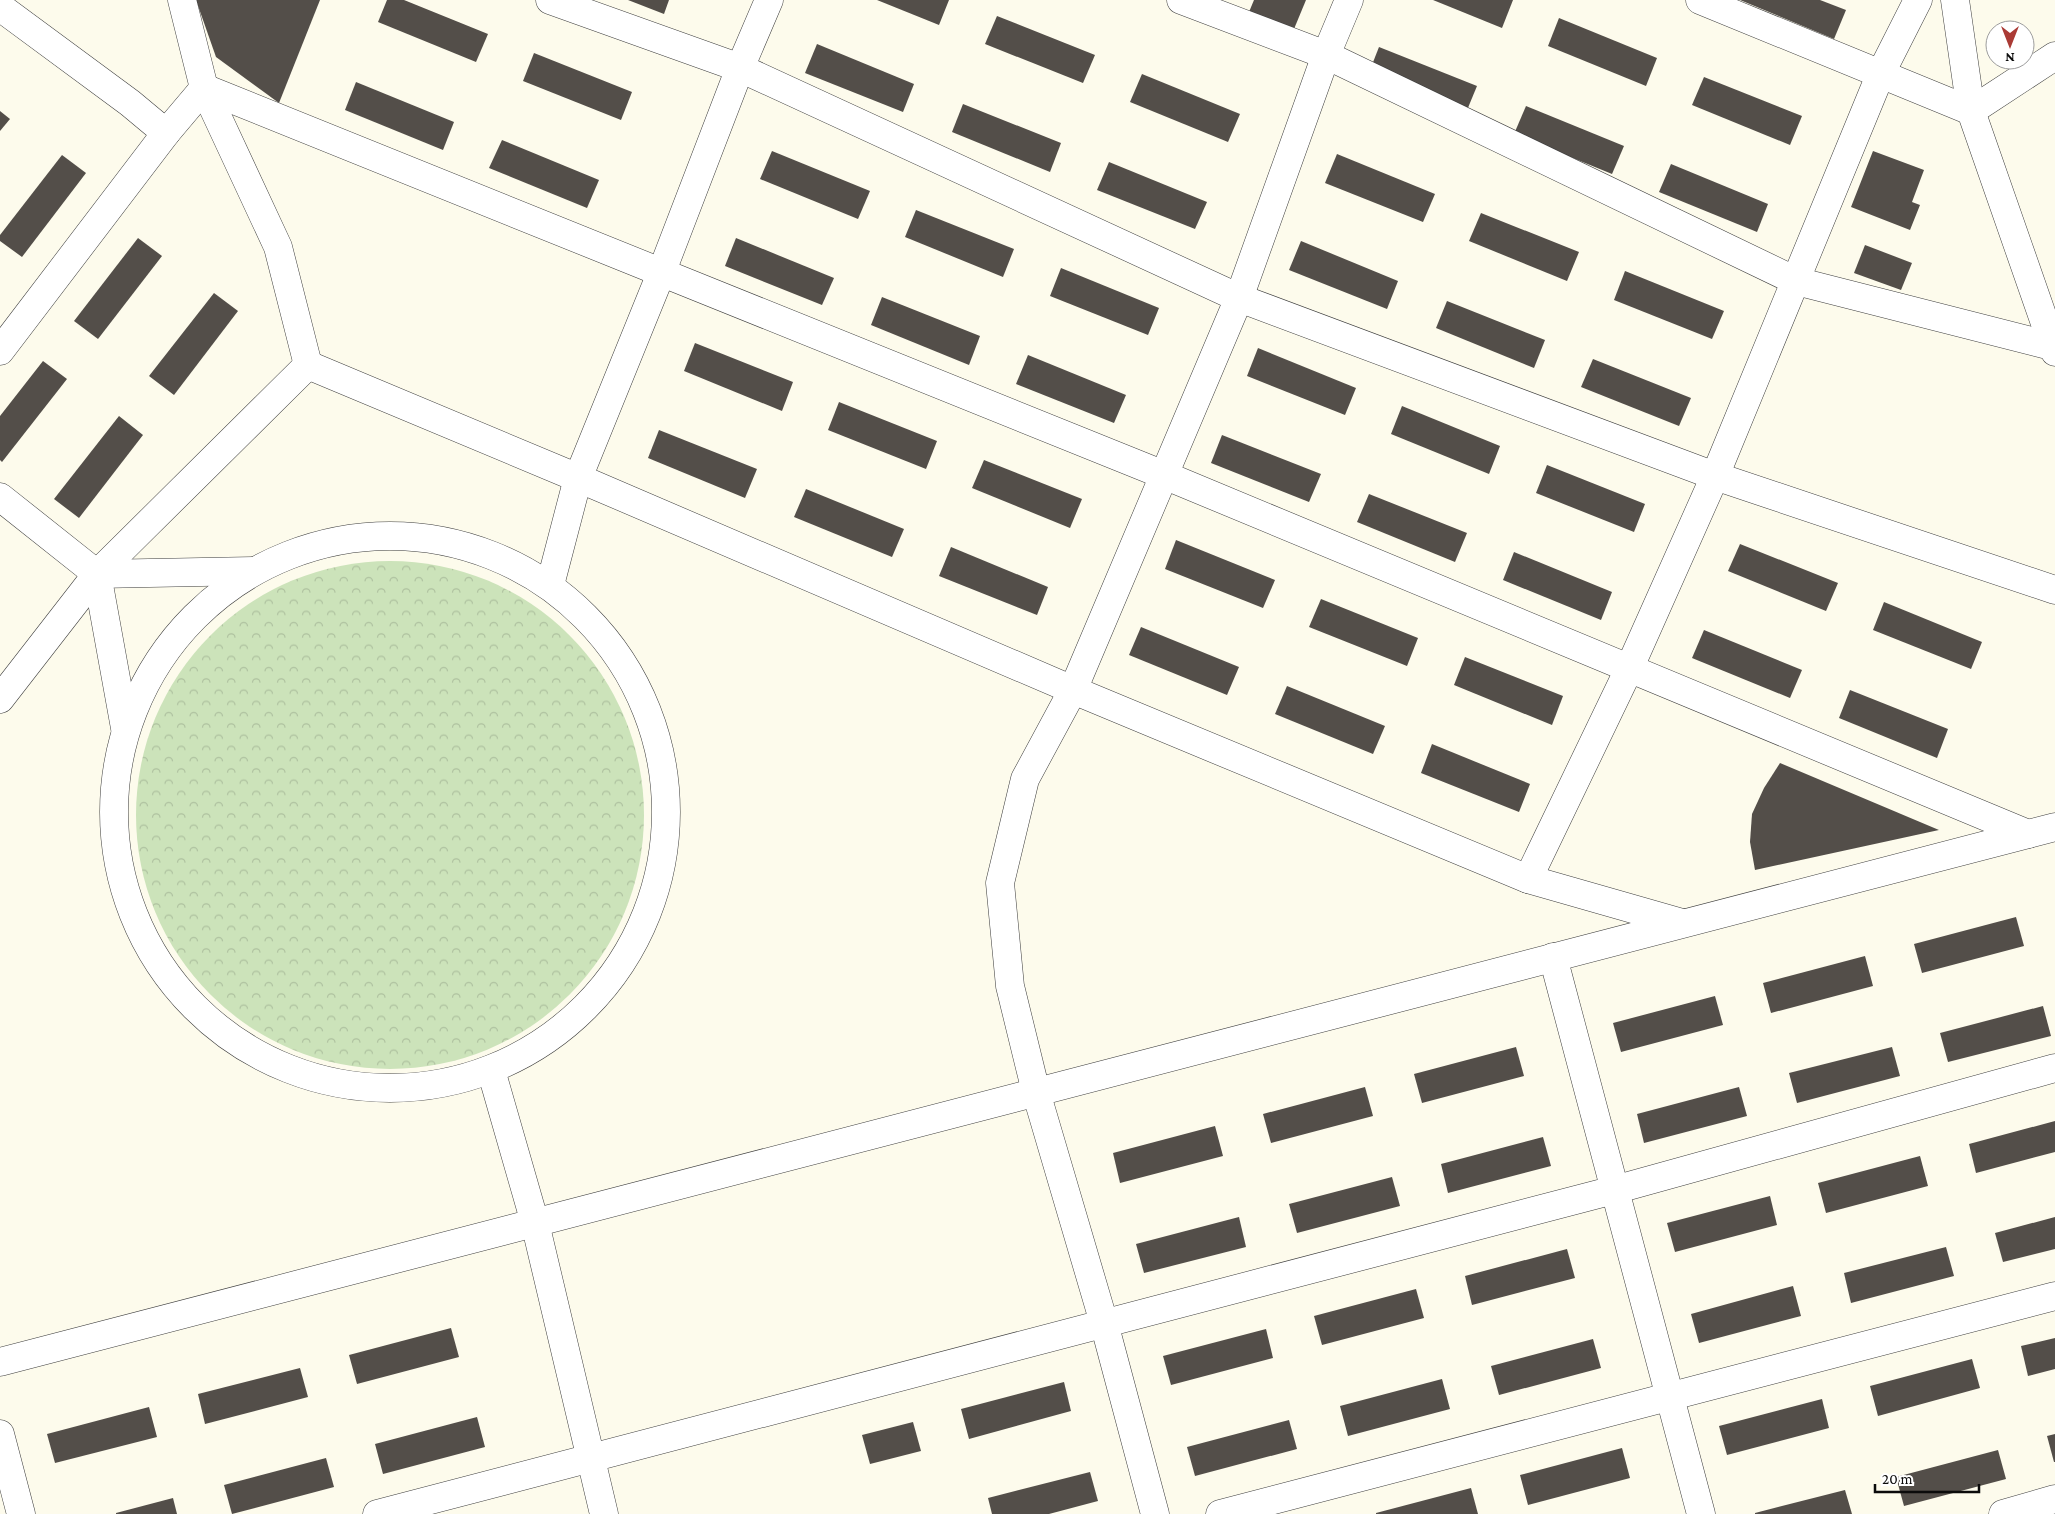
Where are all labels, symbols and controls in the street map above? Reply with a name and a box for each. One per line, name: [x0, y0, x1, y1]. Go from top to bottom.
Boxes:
north arrow: [1985, 20, 2035, 70]
text: N: [2005, 50, 2015, 66]
scale bar: [1875, 1462, 1979, 1494]
text: 20 m: [1882, 1471, 1913, 1487]

